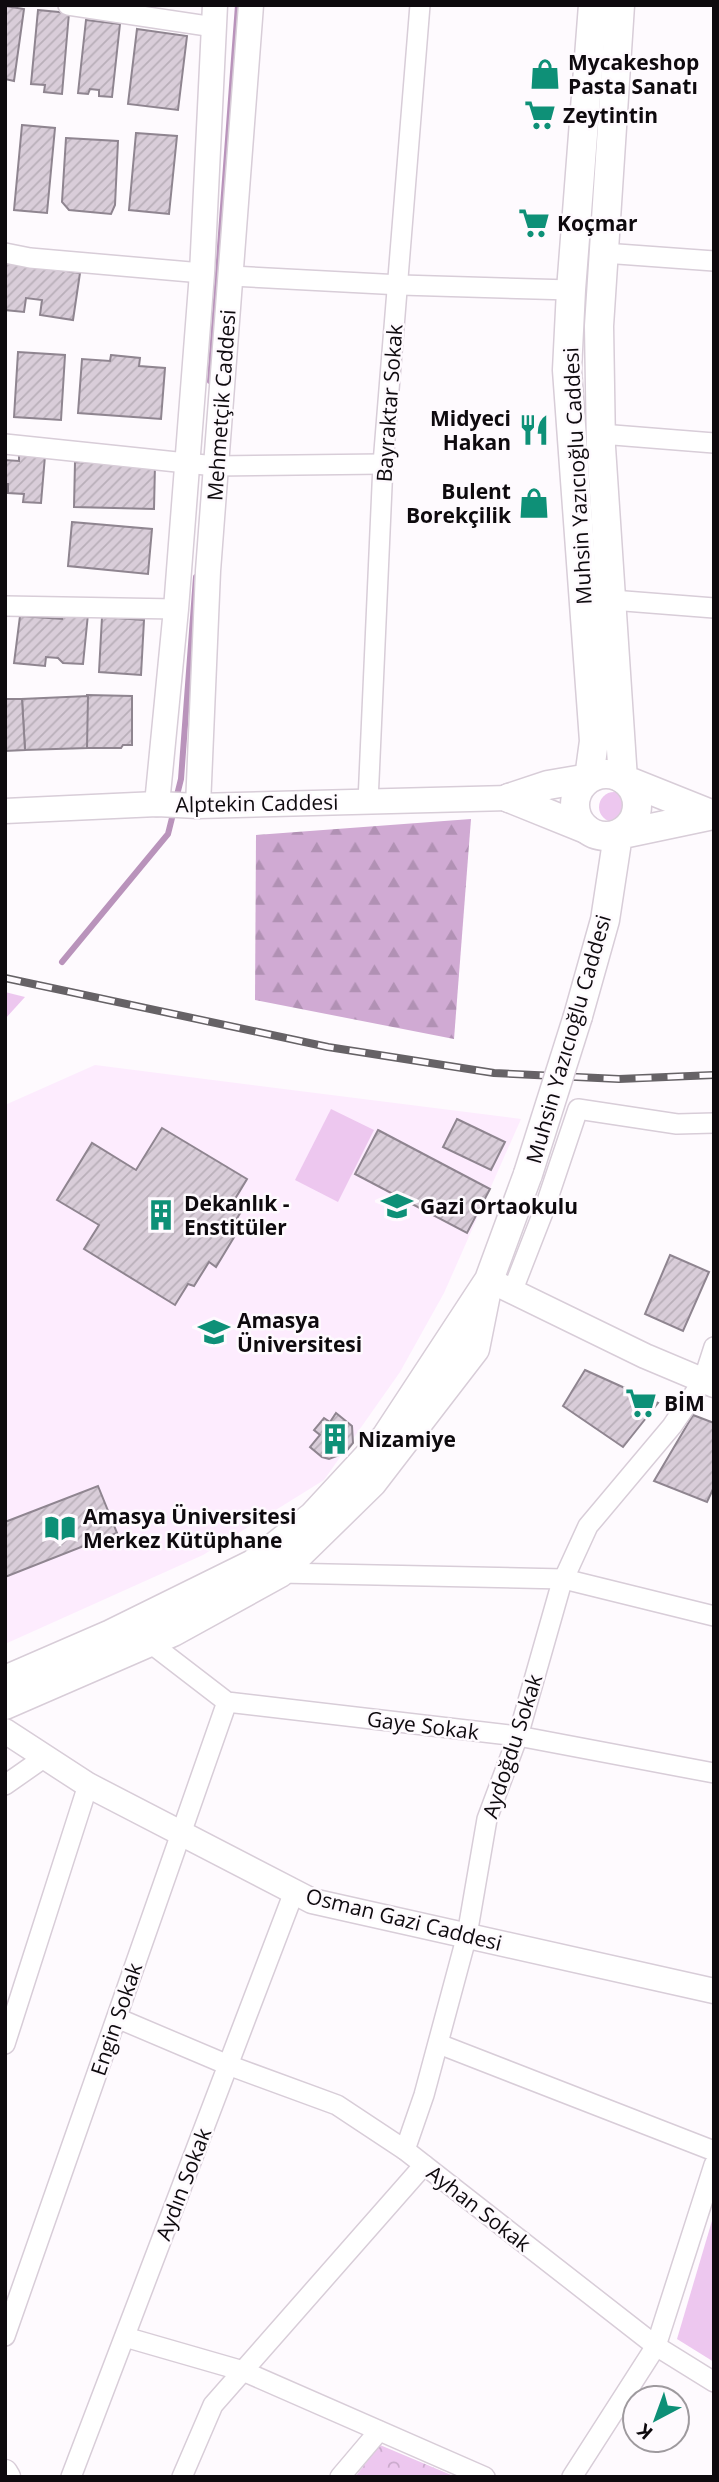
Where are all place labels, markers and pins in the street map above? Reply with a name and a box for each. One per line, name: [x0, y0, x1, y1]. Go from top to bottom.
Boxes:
place label: Mycakeshop Pasta Sanatı: [568, 48, 699, 100]
shop icon: Mycakeshop Pasta Sanatı: [528, 57, 562, 91]
supermarket icon: Zeytintin: [523, 98, 557, 132]
place label: Zeytintin: [563, 101, 658, 129]
supermarket icon: Koçmar: [517, 206, 551, 240]
place label: Koçmar: [557, 209, 638, 237]
place label: Midyeci Hakan: [430, 404, 511, 456]
restaurant icon: Midyeci Hakan: [517, 413, 551, 447]
place label: Bulent Borekçilik: [406, 477, 512, 529]
shop icon: Bulent Borekçilik: [517, 486, 551, 520]
place label: Dekanlık - Enstitüler: [184, 1189, 290, 1241]
school or university icon: Gazi Ortaokulu: [380, 1189, 414, 1223]
place label: Gazi Ortaokulu: [420, 1192, 578, 1220]
building icon: Dekanlık - Enstitüler: [144, 1198, 178, 1232]
place label: Amasya Üniversitesi: [237, 1306, 362, 1358]
school or university icon: Amasya Üniversitesi: [197, 1315, 231, 1349]
supermarket icon: BİM: [624, 1386, 658, 1420]
place label: BİM: [664, 1389, 705, 1417]
building icon: Nizamiye: [318, 1422, 352, 1456]
place label: Nizamiye: [358, 1425, 456, 1453]
place label: Amasya Üniversitesi Merkez Kütüphane: [83, 1502, 297, 1554]
library icon: Amasya Üniversitesi Merkez Kütüphane: [43, 1511, 77, 1545]

